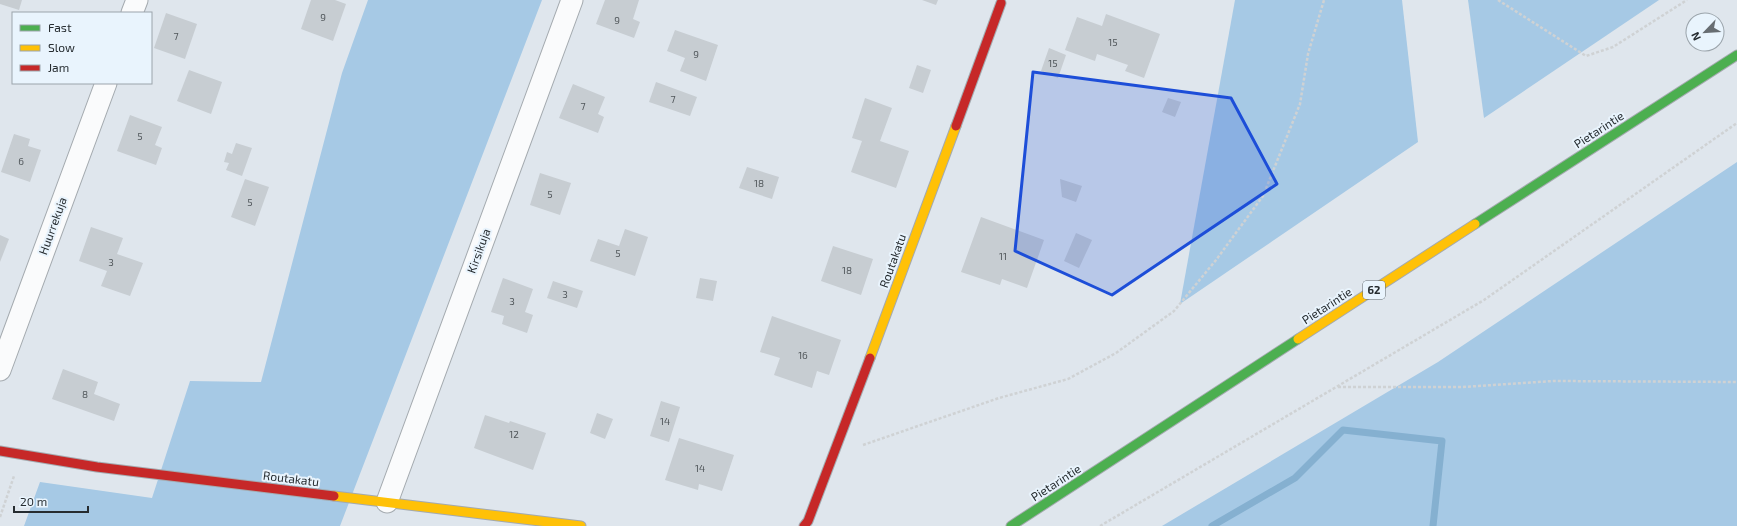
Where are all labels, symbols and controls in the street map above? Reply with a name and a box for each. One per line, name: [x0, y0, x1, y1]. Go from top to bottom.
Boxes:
house number: 9: [320, 11, 326, 23]
legend: [12, 12, 152, 84]
north arrow: [1685, 12, 1725, 52]
house number: 9: [614, 14, 620, 26]
text: Fast: [48, 20, 72, 34]
house number: 7: [173, 30, 179, 42]
text: N: [1688, 30, 1703, 43]
house number: 15: [1108, 36, 1118, 48]
text: Slow: [48, 40, 75, 54]
house number: 9: [693, 48, 699, 60]
house number: 15: [1048, 57, 1058, 69]
text: Jam: [48, 60, 69, 74]
house number: 7: [670, 93, 676, 105]
house number: 7: [580, 100, 586, 112]
street label: Pietarintie: [1571, 108, 1626, 150]
house number: 5: [137, 130, 143, 142]
house number: 6: [18, 155, 24, 167]
house number: 18: [754, 177, 764, 189]
house number: 5: [547, 188, 553, 200]
street label: Huurrekuja: [35, 195, 70, 257]
house number: 5: [247, 196, 253, 208]
street label: Kirsikuja: [464, 226, 494, 275]
street label: Routakatu: [876, 232, 908, 289]
house number: 5: [615, 247, 621, 259]
house number: 11: [999, 250, 1007, 262]
house number: 3: [108, 256, 114, 268]
house number: 18: [842, 264, 852, 276]
road number: 62: [1363, 281, 1385, 299]
street label: Pietarintie: [1299, 284, 1354, 326]
house number: 3: [562, 288, 568, 300]
house number: 3: [509, 295, 515, 307]
house number: 16: [798, 349, 808, 361]
house number: 8: [82, 388, 88, 400]
house number: 14: [660, 415, 670, 427]
house number: 12: [509, 428, 519, 440]
street label: Pietarintie: [1028, 461, 1083, 503]
house number: 14: [695, 462, 705, 474]
street label: Routakatu: [262, 468, 320, 488]
scale bar: [14, 488, 88, 514]
text: 20 m: [20, 494, 47, 508]

